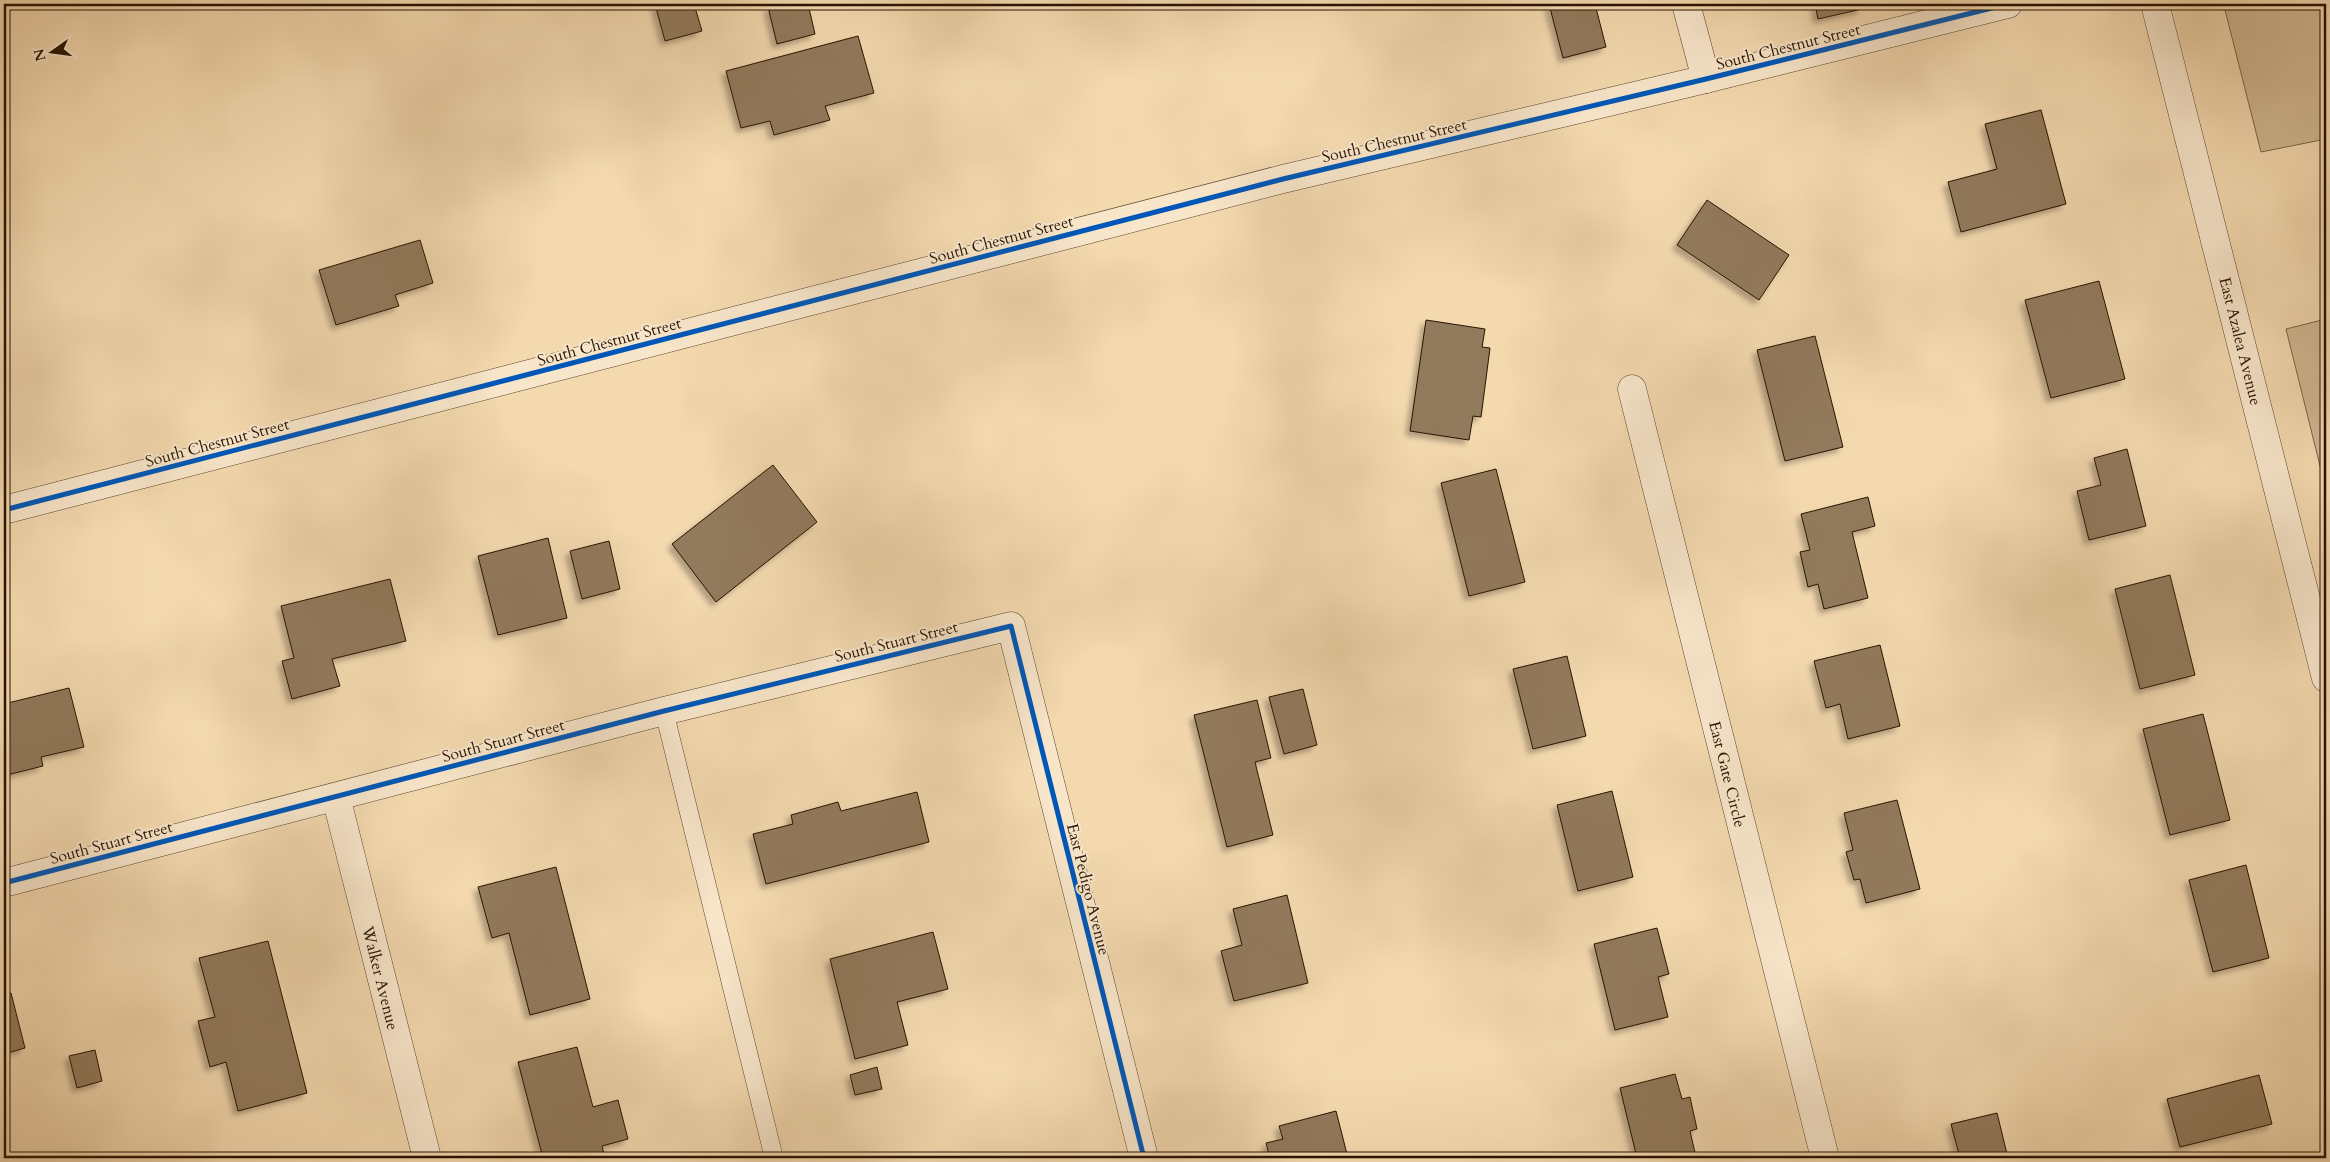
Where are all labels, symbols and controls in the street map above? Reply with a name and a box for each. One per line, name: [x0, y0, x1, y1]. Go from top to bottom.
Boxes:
street label: South Chestnut Street: [1714, 18, 1863, 76]
north arrow: [28, 28, 78, 78]
text: N: [29, 47, 51, 63]
street label: South Chestnut Street: [1320, 114, 1469, 168]
street label: South Chestnut Street: [927, 210, 1076, 270]
street label: East Azalea Avenue: [2213, 275, 2267, 408]
street label: South Chestnut Street: [535, 312, 684, 372]
street label: South Chestnut Street: [143, 413, 292, 473]
street label: South Stuart Street: [832, 616, 960, 668]
street label: South Stuart Street: [440, 714, 567, 768]
street label: East Gate Circle: [1703, 719, 1751, 830]
street label: South Stuart Street: [48, 816, 175, 870]
street label: East Pedigo Avenue: [1061, 821, 1115, 957]
street label: Walker Avenue: [356, 923, 404, 1033]

